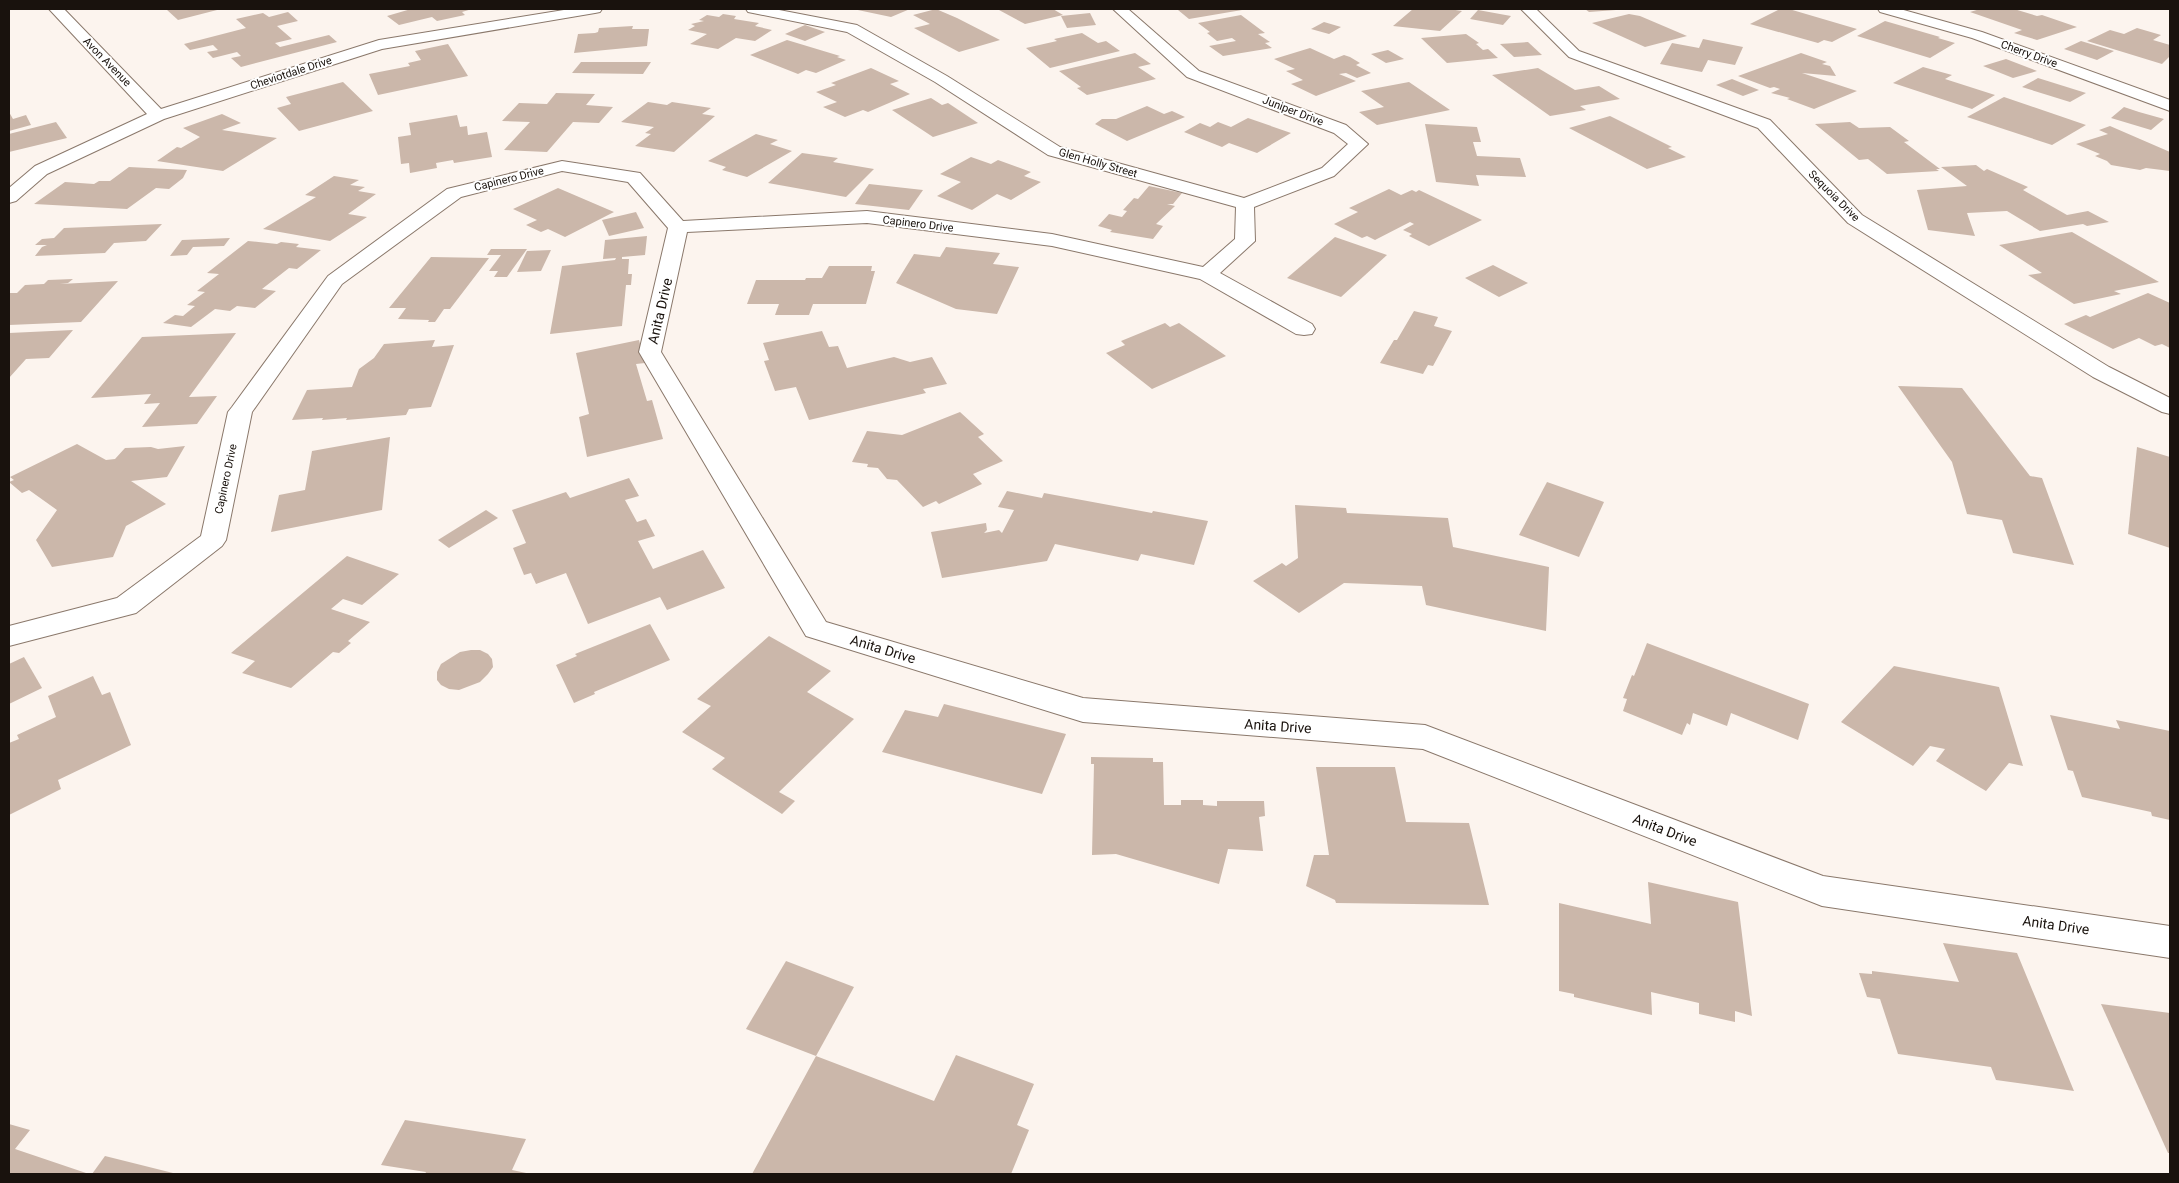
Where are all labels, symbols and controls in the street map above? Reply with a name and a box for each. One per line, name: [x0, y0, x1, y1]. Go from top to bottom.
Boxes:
street label: Avon Avenue: [80, 35, 134, 89]
street label: Cherry Drive: [1999, 38, 2059, 70]
street label: Cheviotdale Drive: [249, 54, 334, 92]
street label: Juniper Drive: [1261, 93, 1325, 129]
street label: Glen Holly Street: [1057, 146, 1139, 181]
street label: Capinero Drive: [473, 164, 545, 194]
street label: Sequoia Drive: [1806, 168, 1862, 224]
street label: Capinero Drive: [882, 213, 954, 235]
street label: Anita Drive: [645, 276, 675, 346]
street label: Capinero Drive: [212, 443, 240, 515]
street label: Anita Drive: [848, 631, 918, 667]
street label: Anita Drive: [1244, 716, 1312, 736]
street label: Anita Drive: [1631, 810, 1699, 850]
street label: Anita Drive: [2022, 912, 2090, 938]

